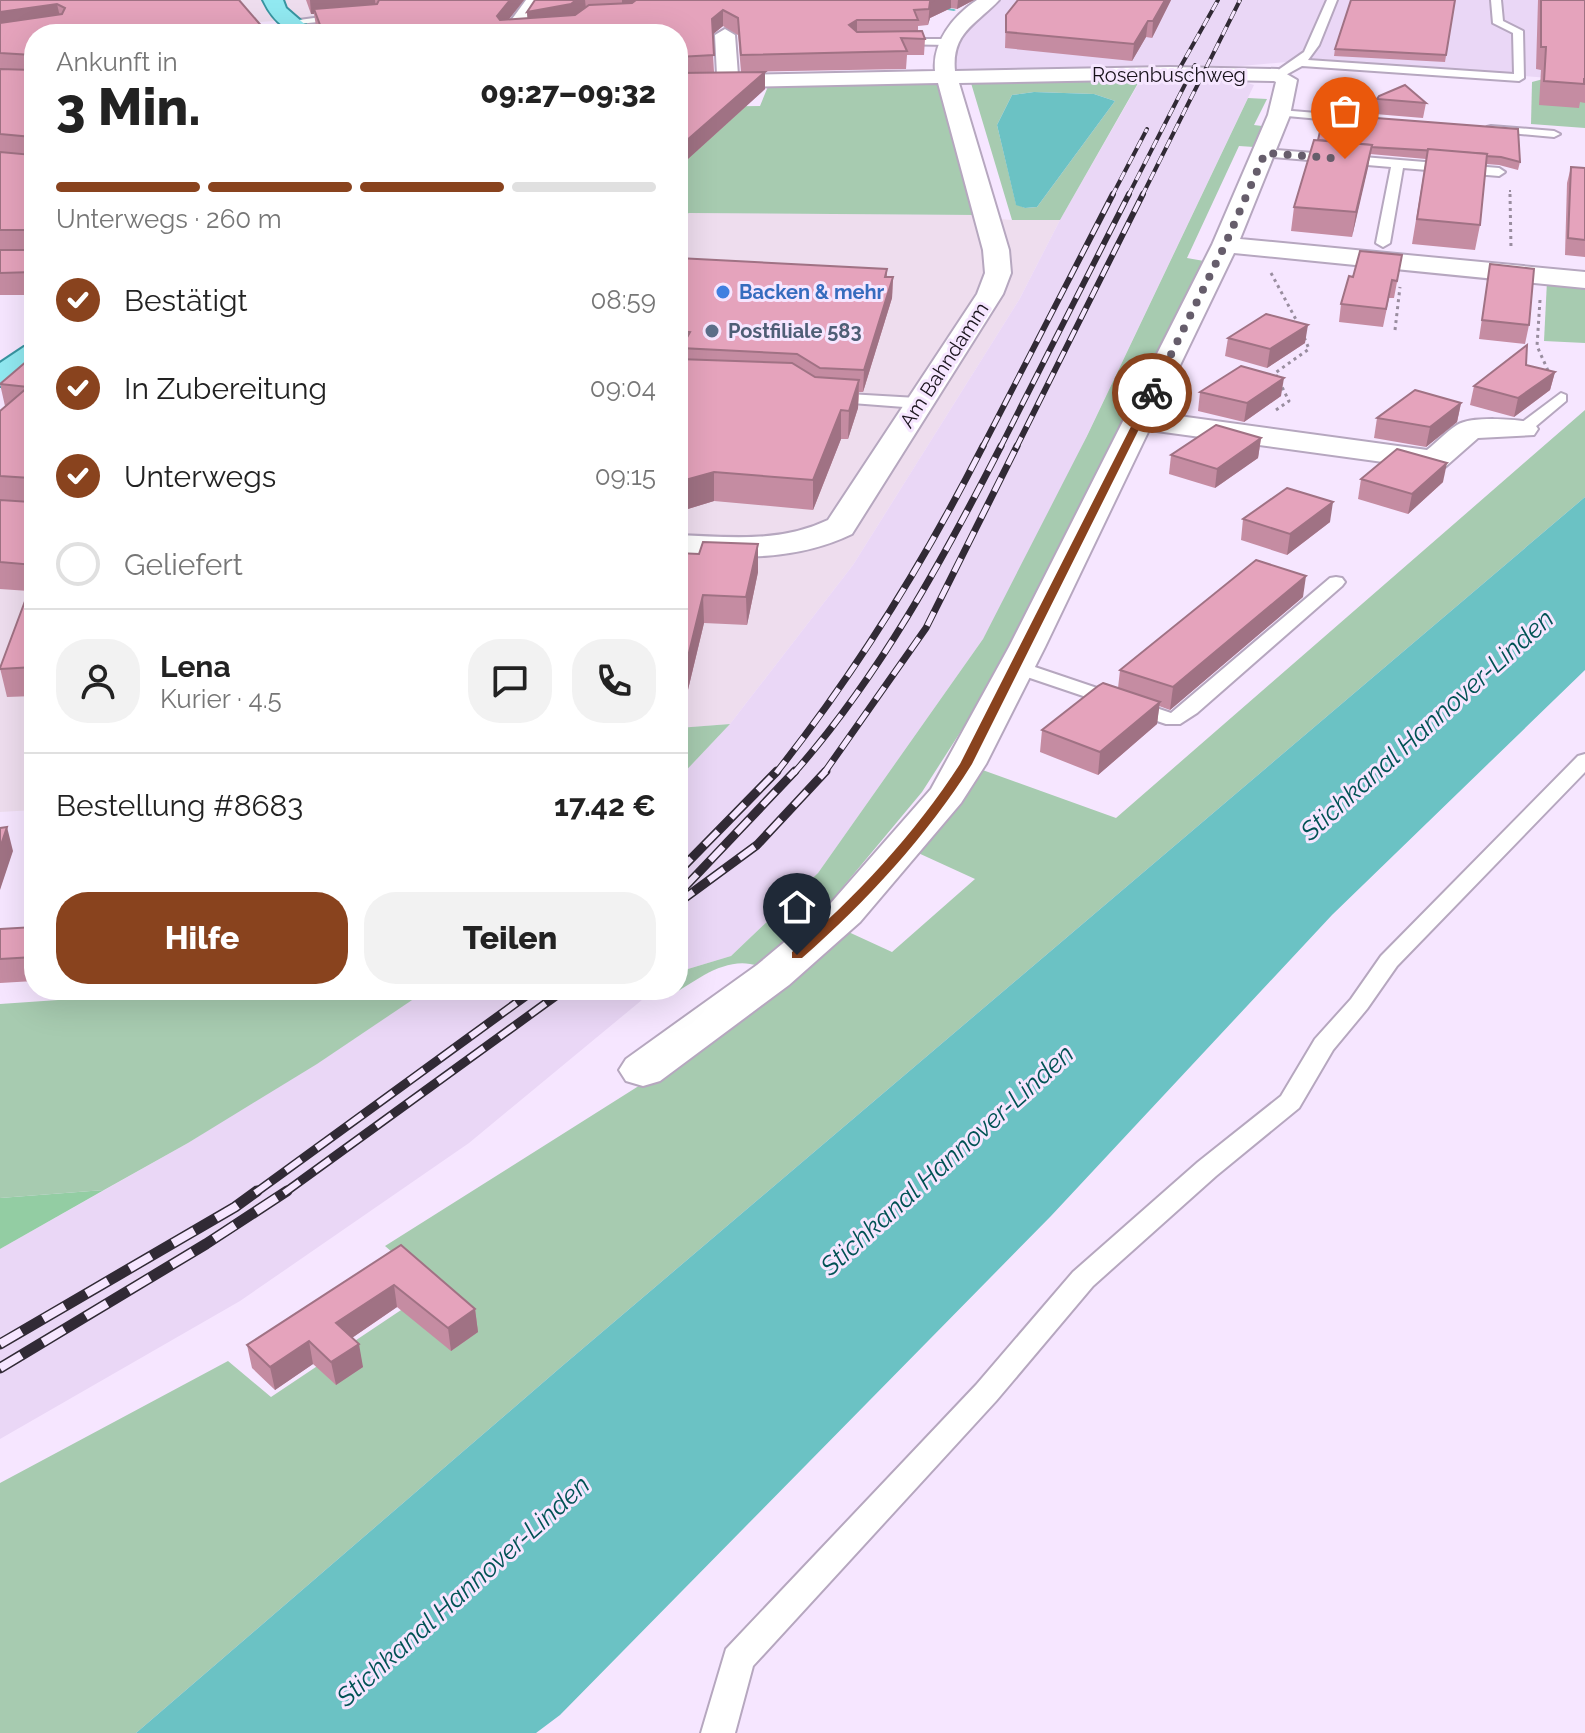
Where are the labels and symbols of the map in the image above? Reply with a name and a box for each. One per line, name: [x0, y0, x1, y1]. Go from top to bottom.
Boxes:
street label: Rosenbuschweg: [1092, 63, 1246, 87]
pin: [1311, 77, 1379, 159]
place label: Backen & mehr: [739, 280, 885, 304]
marker: Backen & mehr: [714, 283, 732, 301]
street label: Am Bahndamm: [895, 298, 993, 432]
place label: Postfiliale 583: [728, 319, 862, 343]
marker: Postfiliale 583: [703, 322, 721, 340]
courier: [1112, 353, 1192, 433]
water label: Stichkanal Hannover-Linden: [1294, 603, 1560, 847]
pin: [763, 873, 831, 955]
water label: Stichkanal Hannover-Linden: [814, 1038, 1080, 1282]
water label: Stichkanal Hannover-Linden: [330, 1469, 596, 1713]

